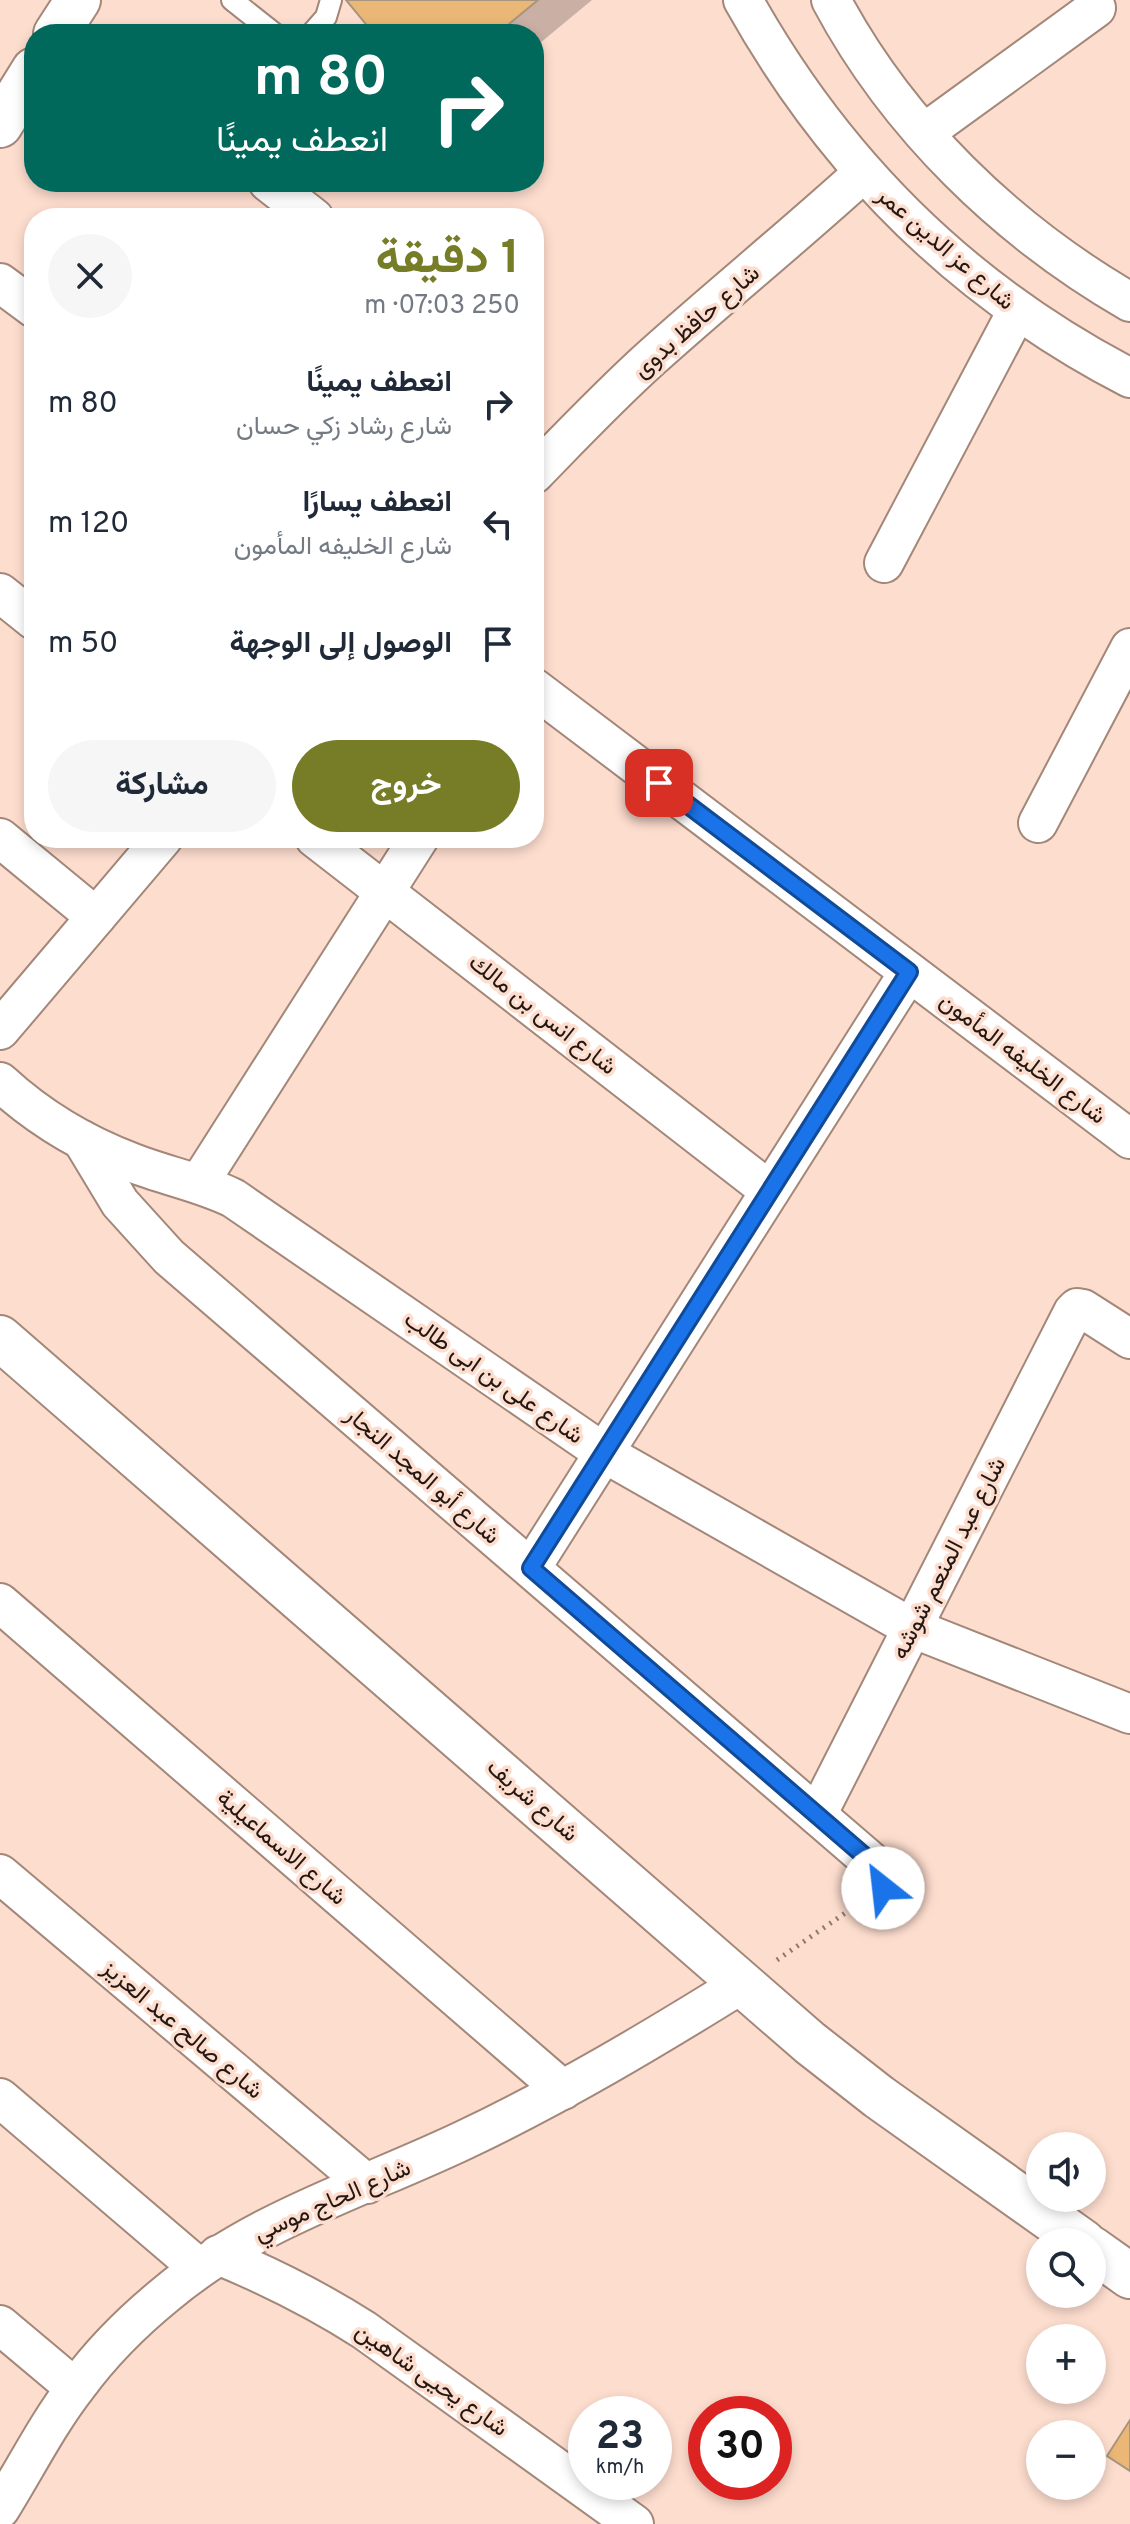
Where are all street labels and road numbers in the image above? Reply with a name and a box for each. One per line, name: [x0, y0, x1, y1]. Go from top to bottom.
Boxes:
street label: شارع عز الدين عمر: [869, 181, 1020, 318]
street label: شارع حافظ بدوى: [628, 259, 767, 386]
street label: شارع انس بن مالك: [462, 949, 622, 1083]
street label: شارع الخليفه المأمون: [932, 986, 1112, 1132]
street label: شارع على بن ابى طالب: [397, 1305, 588, 1452]
street label: شارع أبو المجد النجار: [337, 1400, 506, 1552]
street label: شارع عبد المنعم شوشه: [886, 1453, 1014, 1665]
street label: شارع شريف: [480, 1753, 584, 1850]
street label: شارع الاسماعيلية: [210, 1784, 352, 1913]
street label: شارع صالح عبد العزيز: [94, 1954, 269, 2107]
street label: شارع الحاج موسي: [250, 2154, 417, 2252]
street label: شارع يحيى شاهين: [349, 2317, 513, 2444]

